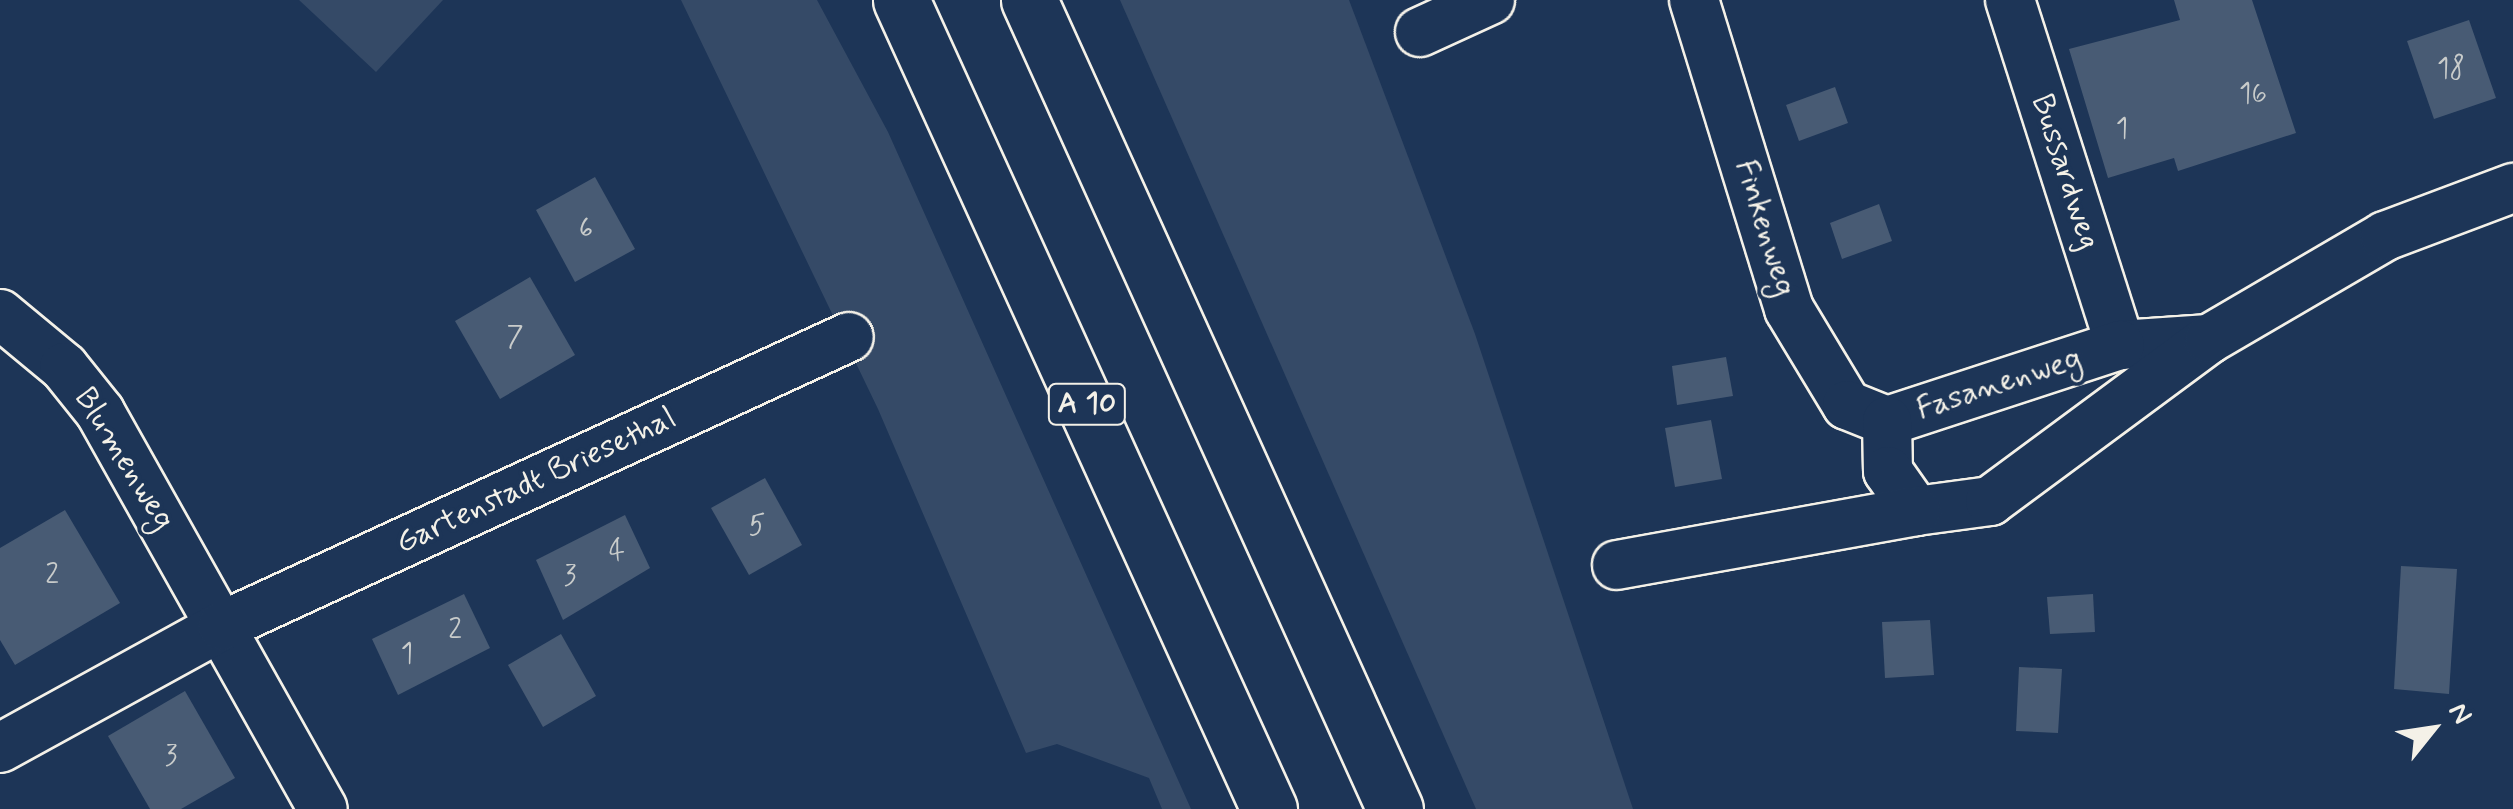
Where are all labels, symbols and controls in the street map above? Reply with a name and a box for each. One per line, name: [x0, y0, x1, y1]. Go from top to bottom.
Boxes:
house number: 18: [2437, 53, 2465, 87]
house number: 16: [2239, 78, 2267, 112]
street label: Bussardweg: [2022, 89, 2108, 255]
house number: 1: [2116, 113, 2128, 147]
street label: Finkenweg: [1726, 155, 1804, 301]
house number: 6: [579, 213, 593, 247]
house number: 7: [507, 321, 523, 355]
street label: Fasanenweg: [1912, 339, 2086, 429]
road number: A 10: [1047, 379, 1127, 429]
street label: Blumenweg: [65, 381, 183, 537]
street label: Gartenstadt Briesethal: [391, 400, 681, 562]
house number: 5: [749, 510, 765, 544]
house number: 4: [609, 535, 625, 569]
house number: 2: [45, 559, 59, 593]
house number: 3: [564, 560, 576, 594]
house number: 2: [448, 614, 462, 648]
house number: 1: [401, 638, 413, 672]
north arrow: [2383, 679, 2483, 779]
text: N: [2439, 696, 2480, 731]
house number: 3: [165, 740, 177, 774]

